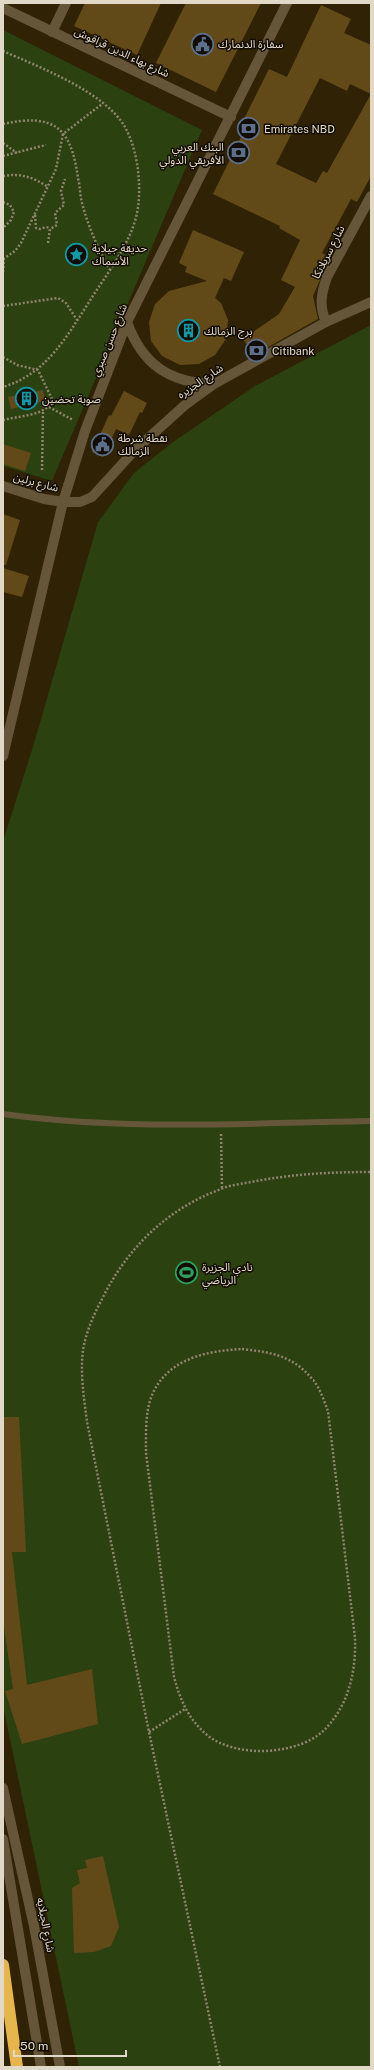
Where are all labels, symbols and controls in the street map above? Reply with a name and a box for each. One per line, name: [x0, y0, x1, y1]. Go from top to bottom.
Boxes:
street label: شارع بهاء الدين قراقوش: [72, 25, 172, 81]
public building icon: سفارة الدنمارك: [190, 31, 216, 57]
place label: سفارة الدنمارك: [218, 38, 284, 51]
bank icon: Emirates NBD: [236, 116, 262, 142]
place label: Emirates NBD: [264, 123, 335, 135]
bank icon: البنك العربي الأفريقي الدولي: [226, 140, 252, 166]
place label: البنك العربي الأفريقي الدولي: [159, 141, 224, 170]
street label: شارع سريلانكا: [309, 223, 349, 282]
place icon: حديقة جيلاية الأسماك: [64, 241, 90, 267]
place label: حديقة جيلاية الأسماك: [92, 242, 147, 267]
street label: شارع حسن صبري: [89, 302, 132, 379]
building icon: برج الزمالك: [175, 318, 201, 344]
place label: برج الزمالك: [204, 325, 252, 339]
bank icon: Citibank: [243, 338, 269, 364]
place label: Citibank: [272, 345, 314, 357]
street label: شارع الجزيره: [175, 361, 226, 402]
building icon: صوبة تحضين: [14, 386, 40, 412]
place label: صوبة تحضين: [42, 393, 101, 406]
public building icon: نقطة شرطة الزمالك: [90, 431, 116, 457]
place label: نقطة شرطة الزمالك: [118, 432, 168, 458]
street label: شارع برلين: [12, 470, 60, 496]
sports icon: نادي الجزيرة الرياضي: [174, 1260, 200, 1286]
place label: نادي الجزيرة الرياضي: [202, 1261, 253, 1290]
street label: شارع الجبلايه: [33, 1897, 57, 1954]
scale bar: [14, 2032, 126, 2058]
text: 50 m: [20, 2039, 48, 2053]

